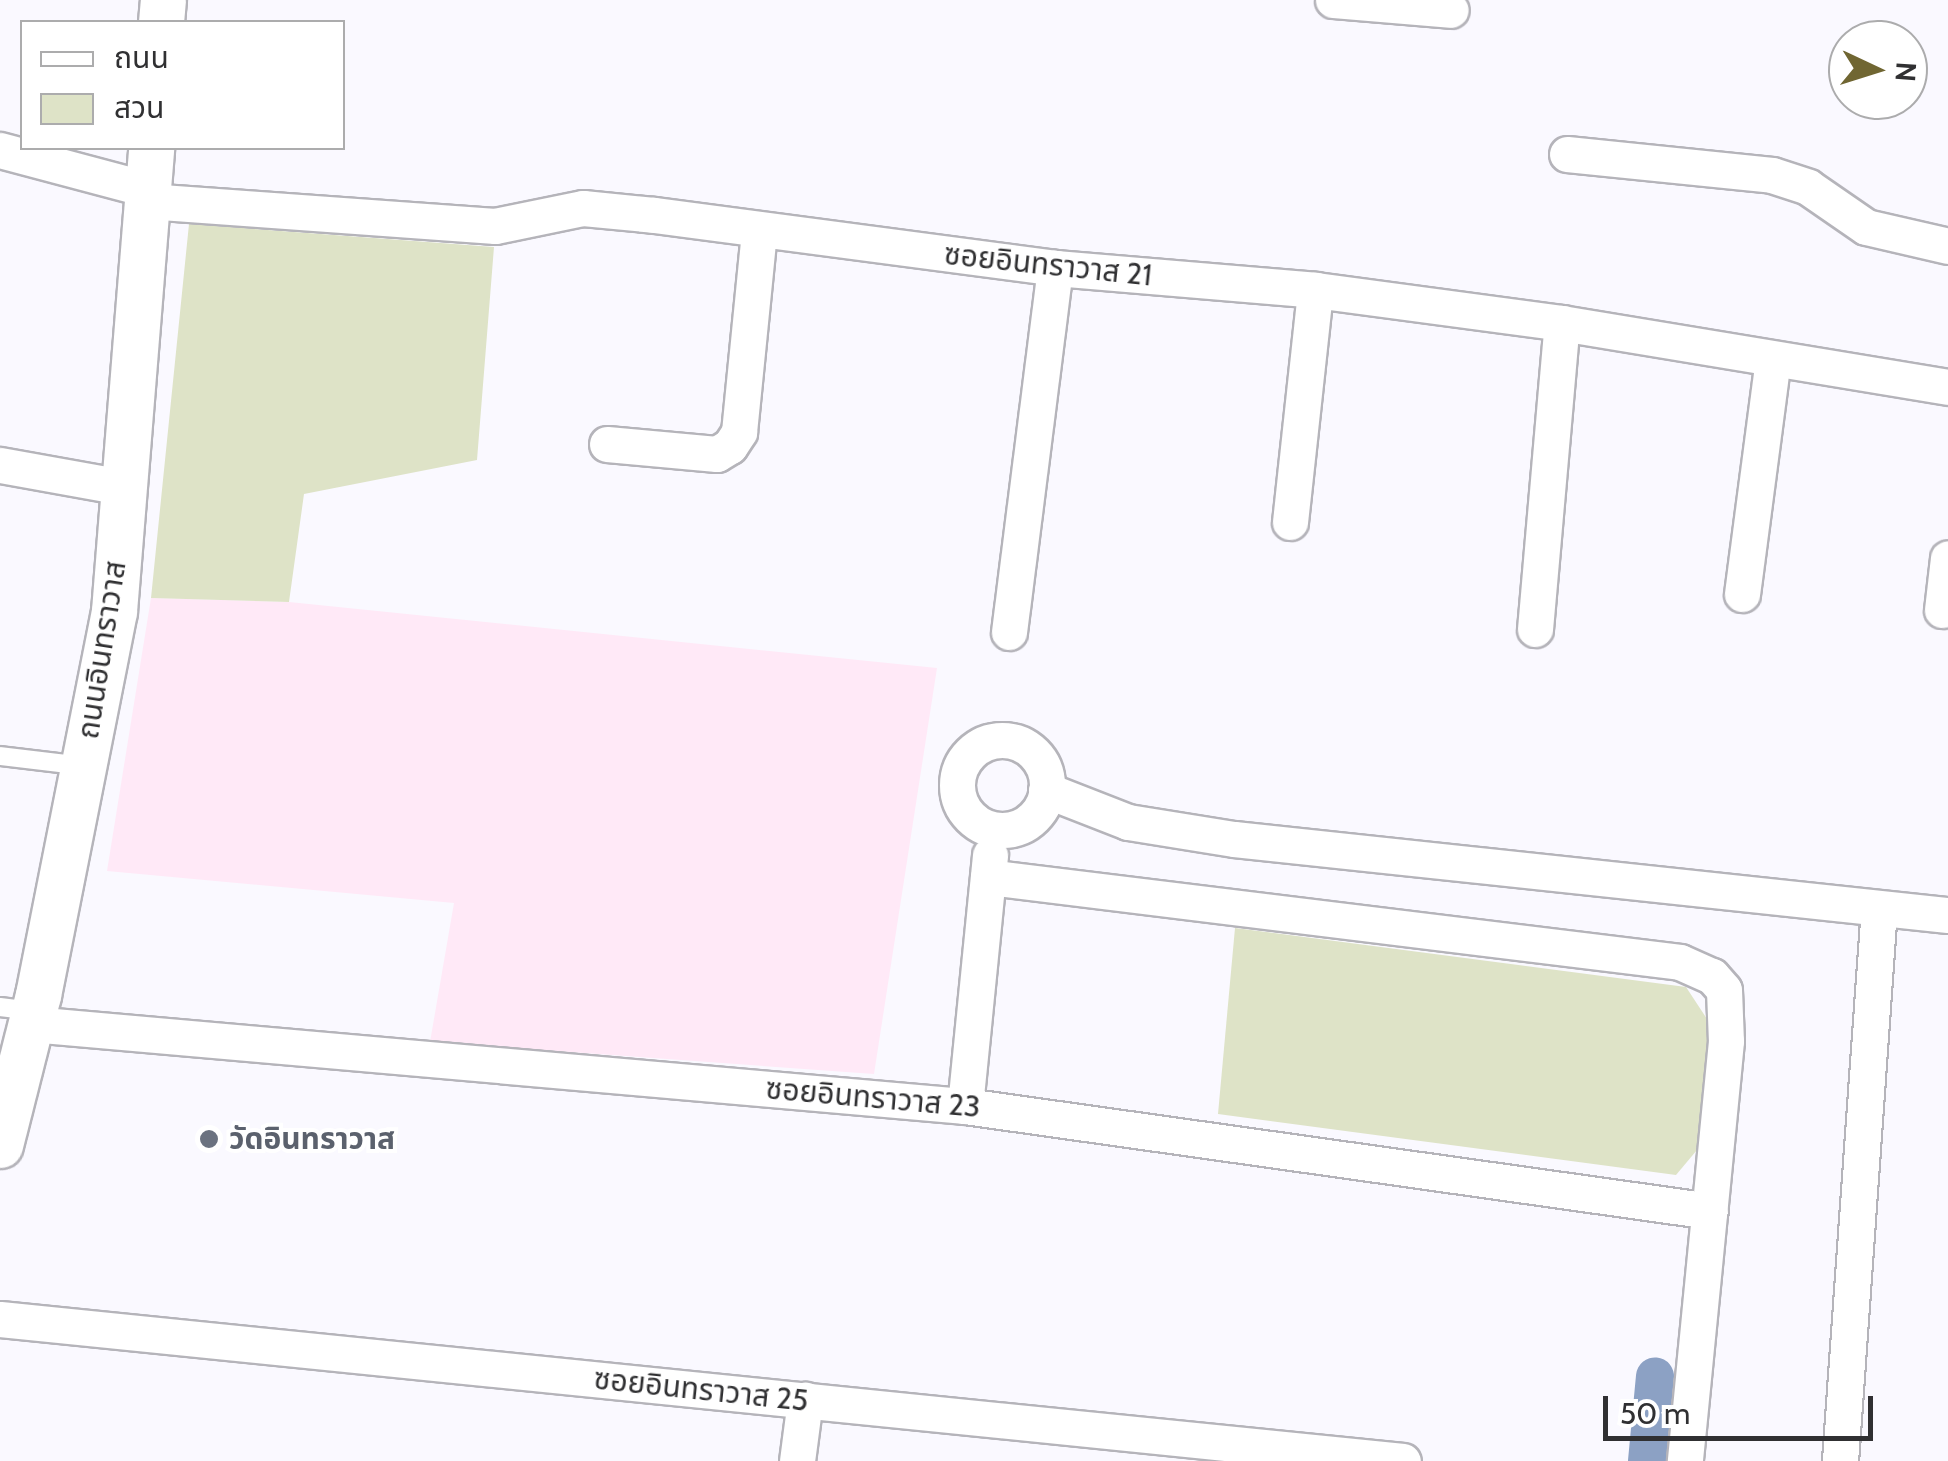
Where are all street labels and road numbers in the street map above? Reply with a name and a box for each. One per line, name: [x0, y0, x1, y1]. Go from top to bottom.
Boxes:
street label: ซอยอินทราวาส 21: [942, 236, 1154, 294]
street label: ถนนอินทราวาส: [70, 558, 134, 742]
street label: ซอยอินทราวาส 23: [764, 1071, 982, 1125]
street label: ซอยอินทราวาส 25: [592, 1361, 810, 1419]

